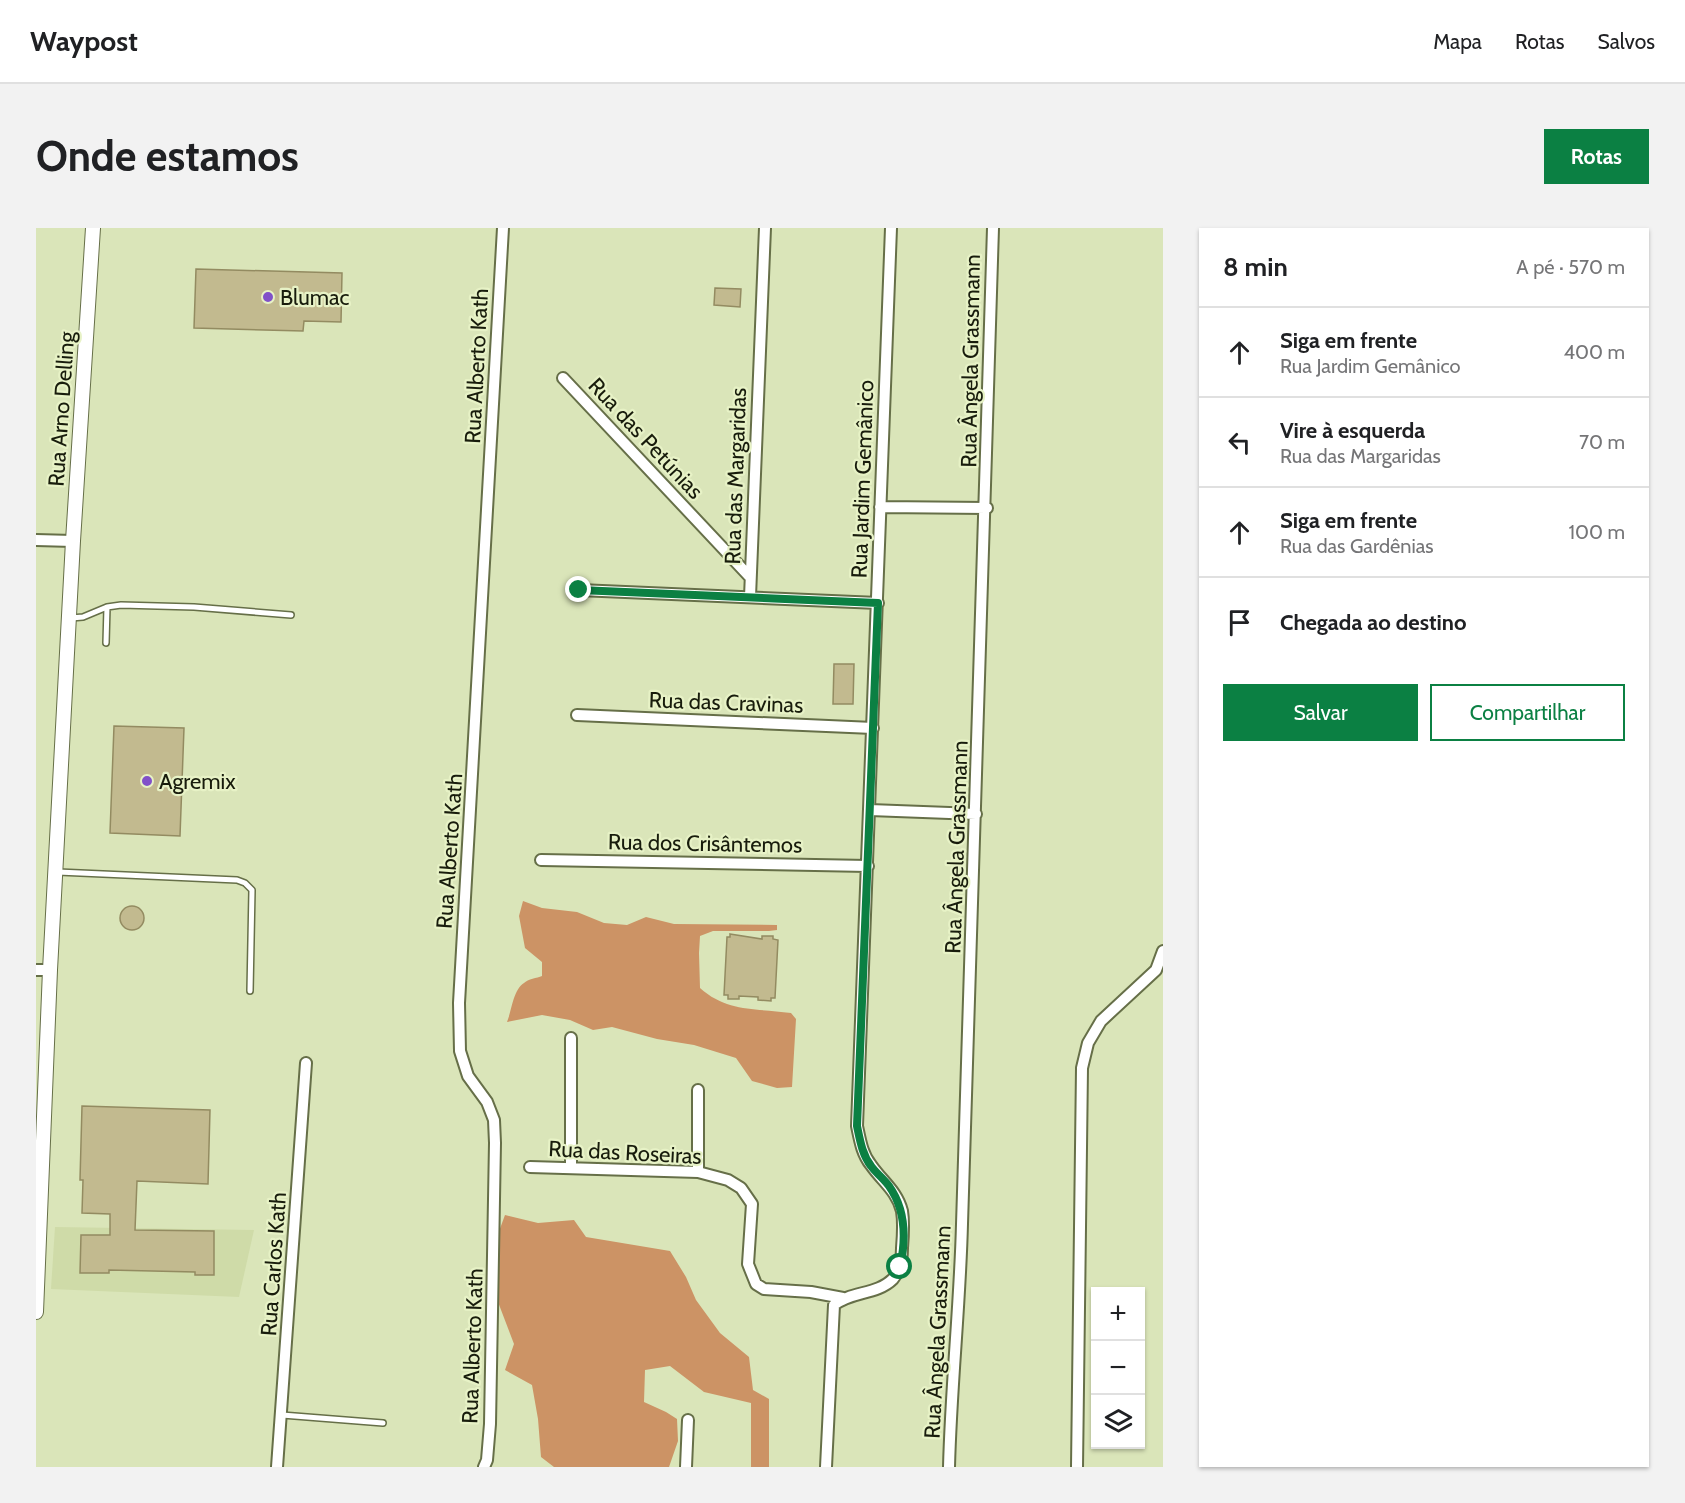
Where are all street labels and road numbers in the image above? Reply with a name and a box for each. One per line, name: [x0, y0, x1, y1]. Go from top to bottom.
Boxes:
street label: Rua Ângela Grassmann: [955, 254, 986, 468]
street label: Rua Alberto Kath: [459, 288, 494, 444]
street label: Rua Arno Delling: [43, 330, 80, 487]
street label: Rua das Petúnias: [583, 372, 709, 505]
street label: Rua Jardim Gemânico: [846, 379, 879, 579]
street label: Rua das Margaridas: [719, 387, 752, 565]
street label: Rua das Cravinas: [648, 686, 804, 719]
street label: Rua Ângela Grassmann: [939, 740, 974, 954]
street label: Rua Alberto Kath: [431, 773, 468, 930]
street label: Rua dos Crisântemos: [608, 828, 802, 859]
street label: Rua das Roseiras: [548, 1135, 702, 1170]
street label: Rua Carlos Kath: [255, 1191, 292, 1337]
street label: Rua Ângela Grassmann: [918, 1225, 957, 1439]
street label: Rua Alberto Kath: [456, 1268, 489, 1424]

